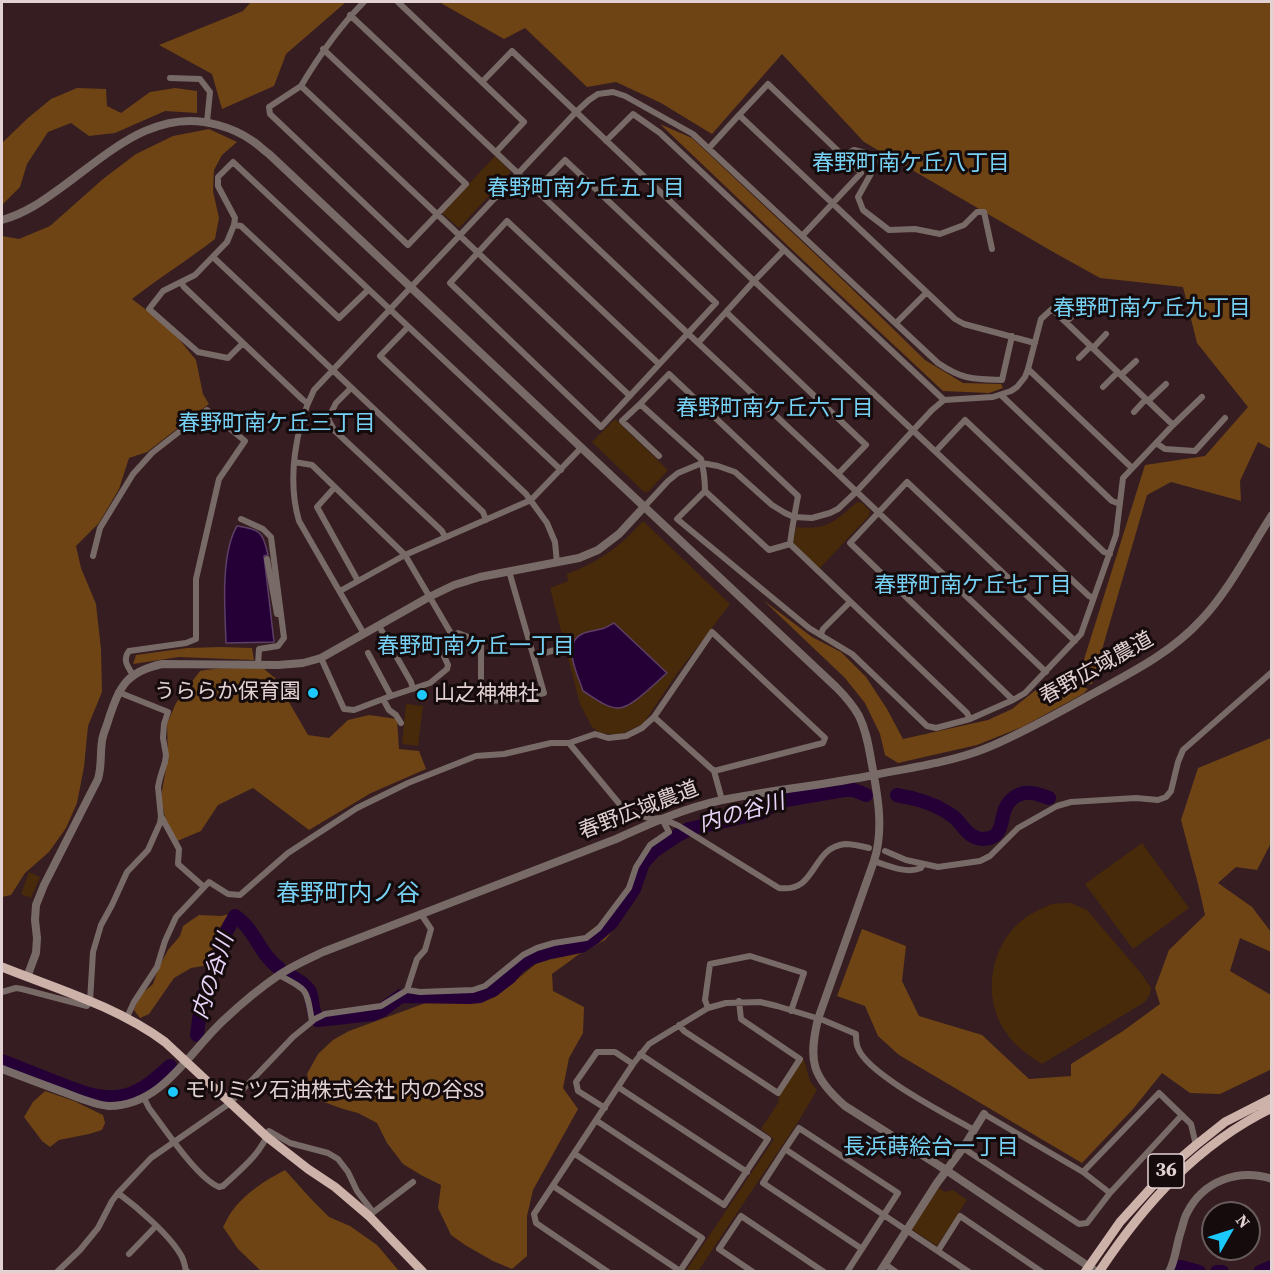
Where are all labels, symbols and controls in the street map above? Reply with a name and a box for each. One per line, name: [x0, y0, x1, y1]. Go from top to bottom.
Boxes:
district label: 春野町南ケ丘八丁目: [812, 151, 1010, 177]
district label: 春野町南ケ丘五丁目: [487, 176, 685, 202]
district label: 春野町南ケ丘九丁目: [1053, 296, 1251, 322]
district label: 春野町南ケ丘六丁目: [676, 396, 874, 422]
district label: 春野町南ケ丘三丁目: [178, 411, 376, 437]
district label: 春野町南ケ丘七丁目: [874, 573, 1072, 599]
street label: 春野広域農道: [1036, 627, 1158, 711]
district label: 春野町南ケ丘一丁目: [377, 634, 575, 660]
place label: うららか保育園: [154, 680, 301, 706]
place label: 山之神神社: [434, 682, 539, 708]
marker: うららか保育園: [306, 686, 320, 700]
marker: 山之神神社: [415, 688, 429, 702]
street label: 春野広域農道: [576, 777, 702, 845]
water label: 内の谷川: [696, 789, 788, 839]
district label: 春野町内ノ谷: [276, 881, 420, 909]
water label: 内の谷川: [188, 931, 240, 1023]
place label: モリミツ石油株式会社 内の谷SS: [185, 1079, 484, 1105]
marker: モリミツ石油株式会社 内の谷SS: [166, 1085, 180, 1099]
district label: 長浜蒔絵台一丁目: [843, 1135, 1019, 1161]
road number: 36: [1148, 1154, 1184, 1188]
north arrow: [1201, 1201, 1261, 1261]
text: N: [1231, 1209, 1256, 1232]

